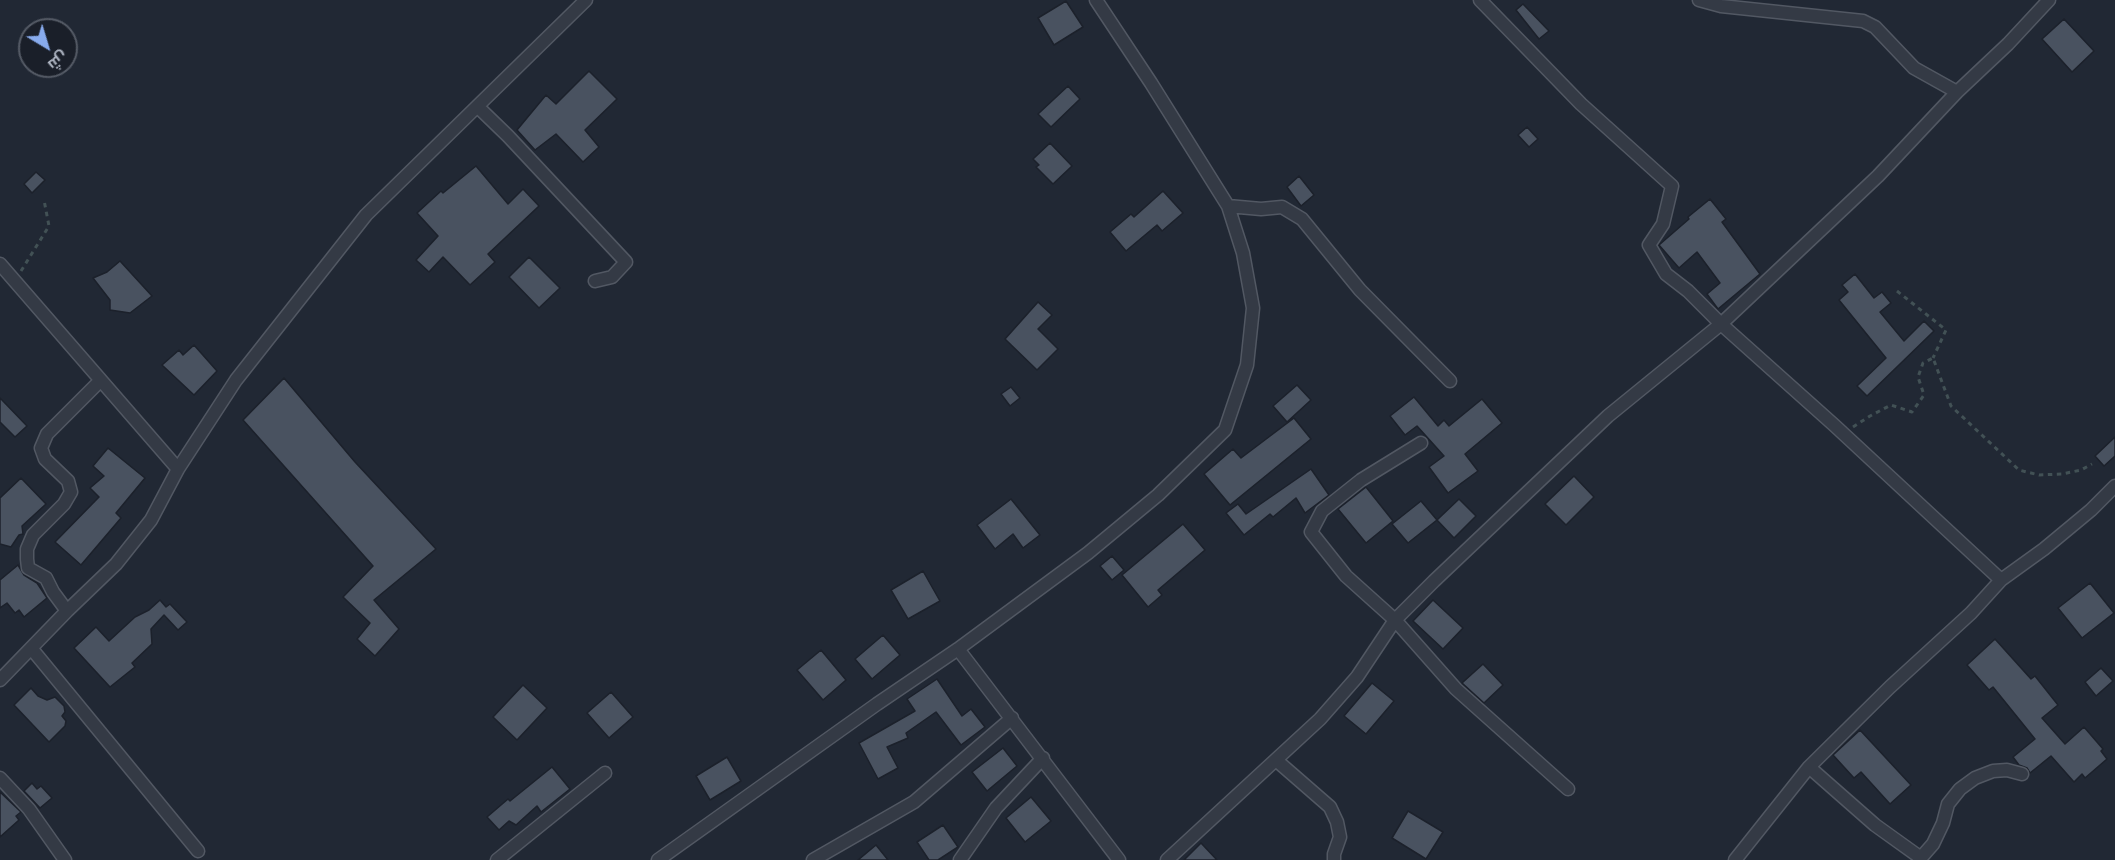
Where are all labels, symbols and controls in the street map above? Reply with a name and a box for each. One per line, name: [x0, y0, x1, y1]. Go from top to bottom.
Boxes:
north arrow: [18, 18, 78, 78]
text: ش: [44, 46, 73, 76]

